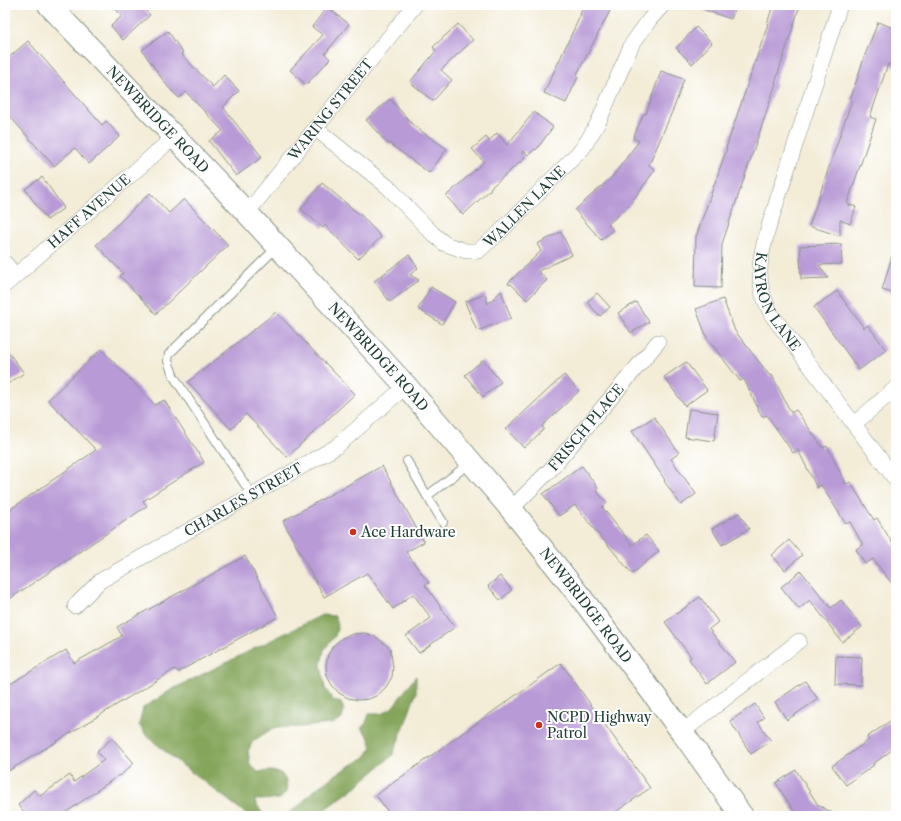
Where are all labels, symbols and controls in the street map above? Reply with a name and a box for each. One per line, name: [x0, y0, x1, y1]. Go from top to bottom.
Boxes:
street label: WARING STREET: [283, 55, 377, 165]
street label: NEWBRIDGE ROAD: [103, 62, 213, 177]
street label: WALLEN LANE: [479, 162, 569, 252]
street label: HAFF AVENUE: [44, 170, 134, 252]
street label: KAYRON LANE: [751, 251, 805, 354]
street label: NEWBRIDGE ROAD: [325, 299, 433, 415]
street label: FRISCH PLACE: [544, 380, 628, 475]
street label: CHARLES STREET: [181, 459, 306, 540]
place label: Ace Hardware: [360, 523, 456, 541]
marker: Ace Hardware: [348, 527, 358, 537]
street label: NEWBRIDGE ROAD: [536, 544, 636, 667]
place label: NCPD Highway Patrol: [547, 708, 652, 742]
marker: NCPD Highway Patrol: [534, 720, 544, 730]

